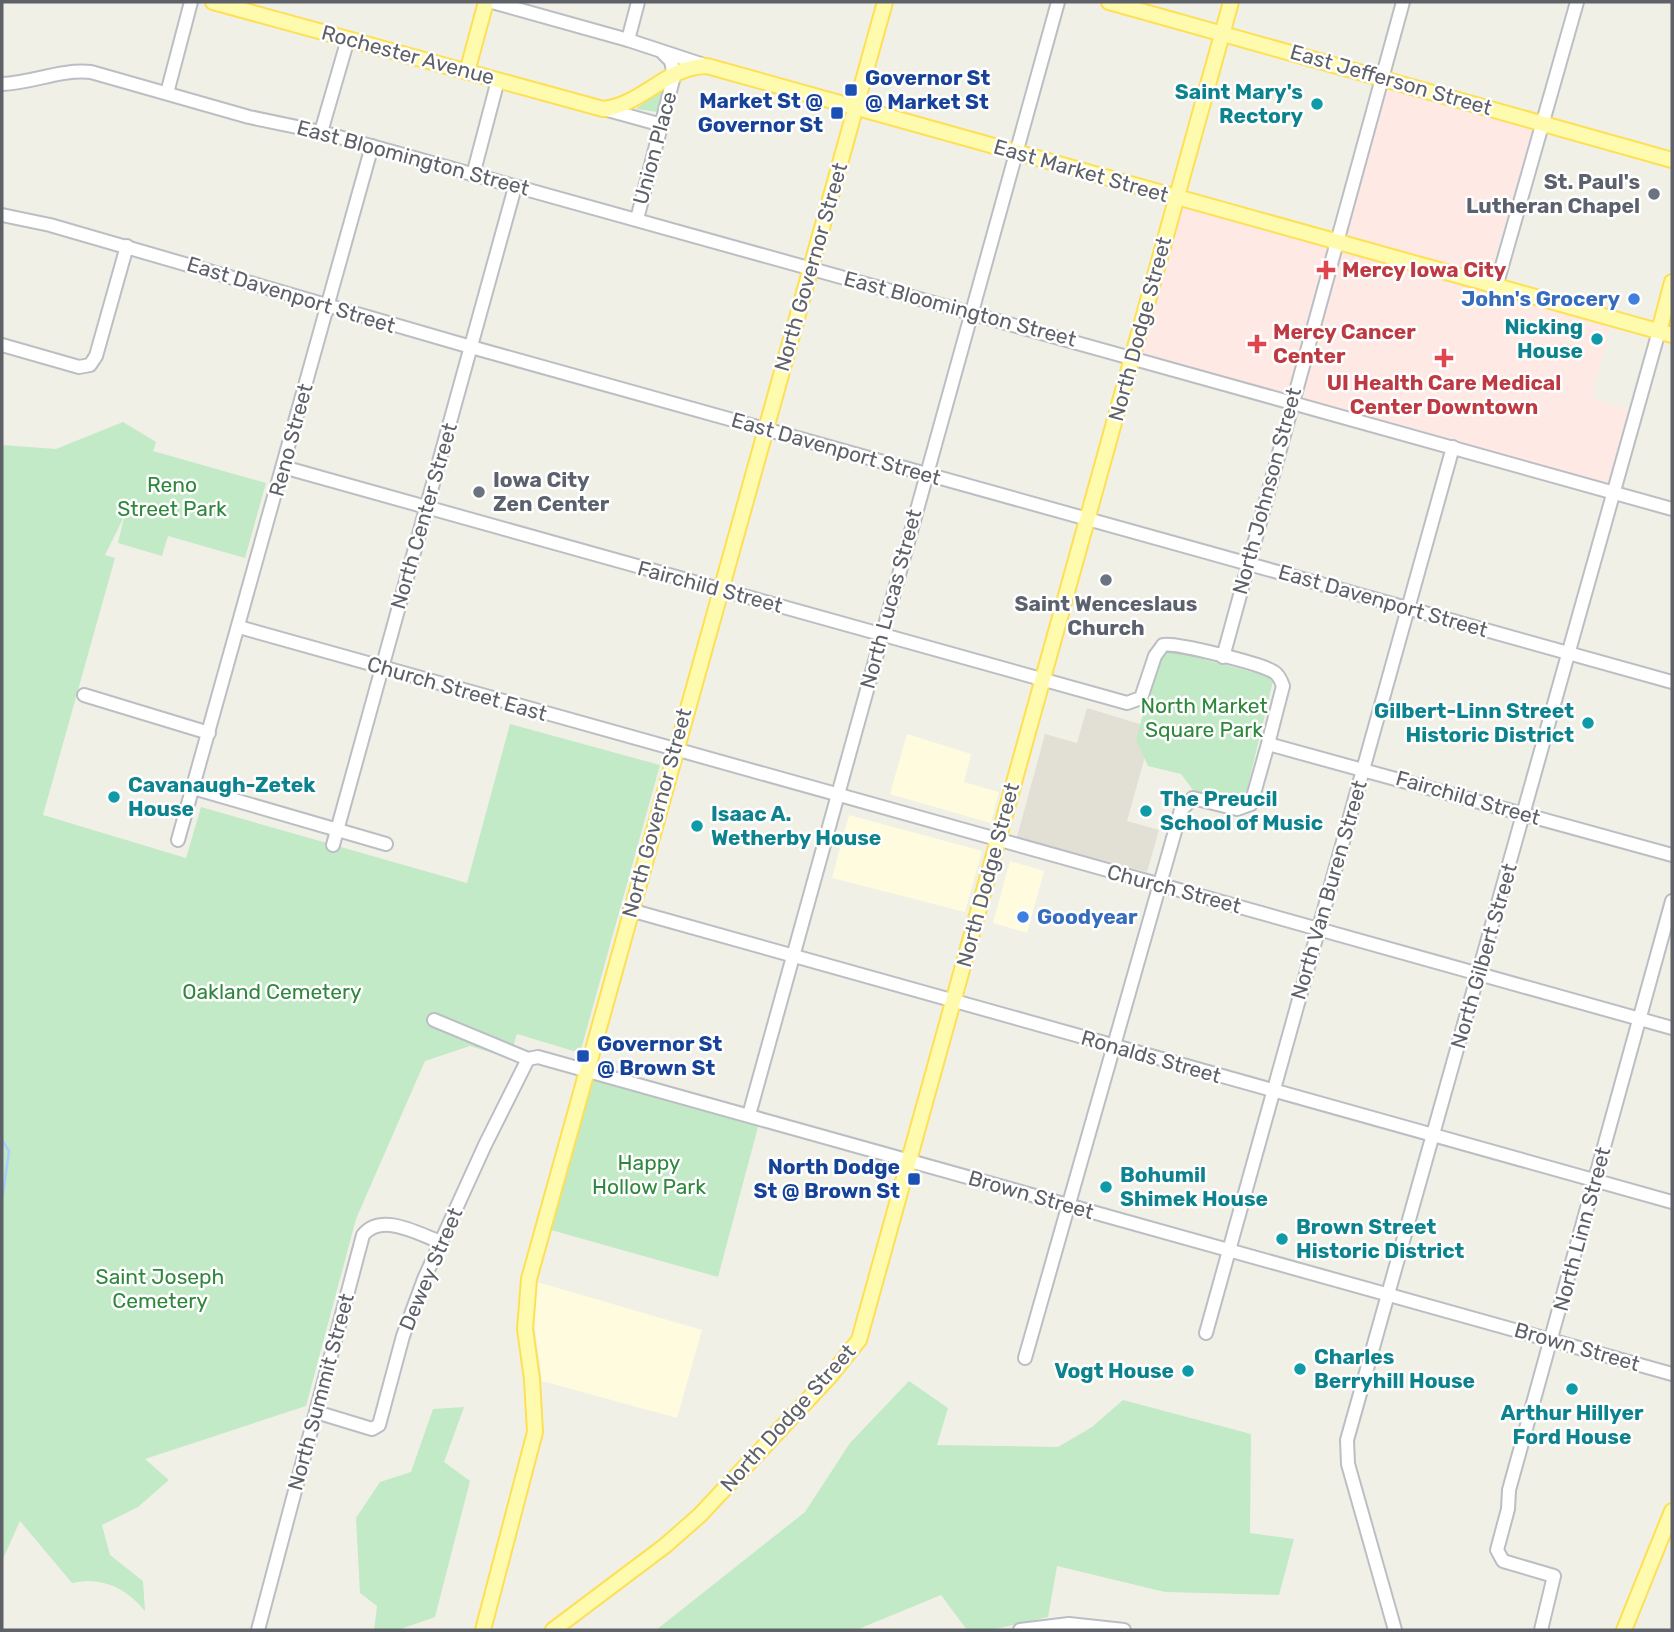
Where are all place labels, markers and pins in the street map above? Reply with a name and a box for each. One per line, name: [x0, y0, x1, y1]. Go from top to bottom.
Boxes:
place label: Governor St @ Market St: [865, 65, 990, 114]
place label: Saint Mary's Rectory: [1175, 79, 1303, 128]
marker: Governor St @ Market St: [843, 82, 859, 98]
place label: Market St @ Governor St: [698, 88, 823, 137]
marker: Saint Mary's Rectory: [1309, 96, 1325, 112]
marker: Market St @ Governor St: [829, 105, 845, 121]
place label: St. Paul's Lutheran Chapel: [1466, 169, 1640, 218]
marker: St. Paul's Lutheran Chapel: [1646, 186, 1662, 202]
place label: Mercy Iowa City: [1342, 257, 1507, 282]
marker: Mercy Iowa City: [1316, 260, 1336, 280]
place label: John's Grocery: [1461, 286, 1620, 311]
marker: John's Grocery: [1626, 291, 1642, 307]
place label: Nicking House: [1504, 314, 1583, 363]
place label: Mercy Cancer Center: [1273, 319, 1416, 368]
marker: Nicking House: [1589, 331, 1605, 347]
marker: Mercy Cancer Center: [1247, 334, 1267, 354]
marker: UI Health Care Medical Center Downtown: [1434, 348, 1454, 368]
place label: UI Health Care Medical Center Downtown: [1327, 370, 1561, 419]
place label: Iowa City Zen Center: [493, 467, 610, 516]
marker: Iowa City Zen Center: [471, 484, 487, 500]
marker: Saint Wenceslaus Church: [1098, 572, 1114, 588]
place label: Saint Wenceslaus Church: [1015, 591, 1197, 640]
place label: Gilbert-Linn Street Historic District: [1374, 698, 1574, 747]
marker: Gilbert-Linn Street Historic District: [1580, 715, 1596, 731]
place label: Cavanaugh-Zetek House: [128, 772, 316, 821]
place label: The Preucil School of Music: [1160, 786, 1323, 835]
marker: Cavanaugh-Zetek House: [106, 789, 122, 805]
place label: Isaac A. Wetherby House: [711, 801, 881, 850]
marker: The Preucil School of Music: [1138, 803, 1154, 819]
marker: Isaac A. Wetherby House: [689, 818, 705, 834]
place label: Goodyear: [1037, 904, 1138, 929]
marker: Goodyear: [1015, 909, 1031, 925]
place label: Governor St @ Brown St: [597, 1031, 722, 1080]
marker: Governor St @ Brown St: [575, 1048, 591, 1064]
place label: North Dodge St @ Brown St: [754, 1154, 900, 1203]
place label: Bohumil Shimek House: [1120, 1162, 1268, 1211]
marker: North Dodge St @ Brown St: [906, 1171, 922, 1187]
marker: Bohumil Shimek House: [1098, 1179, 1114, 1195]
place label: Brown Street Historic District: [1296, 1214, 1465, 1263]
marker: Brown Street Historic District: [1274, 1231, 1290, 1247]
place label: Charles Berryhill House: [1314, 1344, 1475, 1393]
place label: Vogt House: [1054, 1358, 1174, 1383]
marker: Charles Berryhill House: [1292, 1361, 1308, 1377]
marker: Vogt House: [1180, 1363, 1196, 1379]
marker: Arthur Hillyer Ford House: [1564, 1381, 1580, 1397]
place label: Arthur Hillyer Ford House: [1501, 1400, 1644, 1449]

